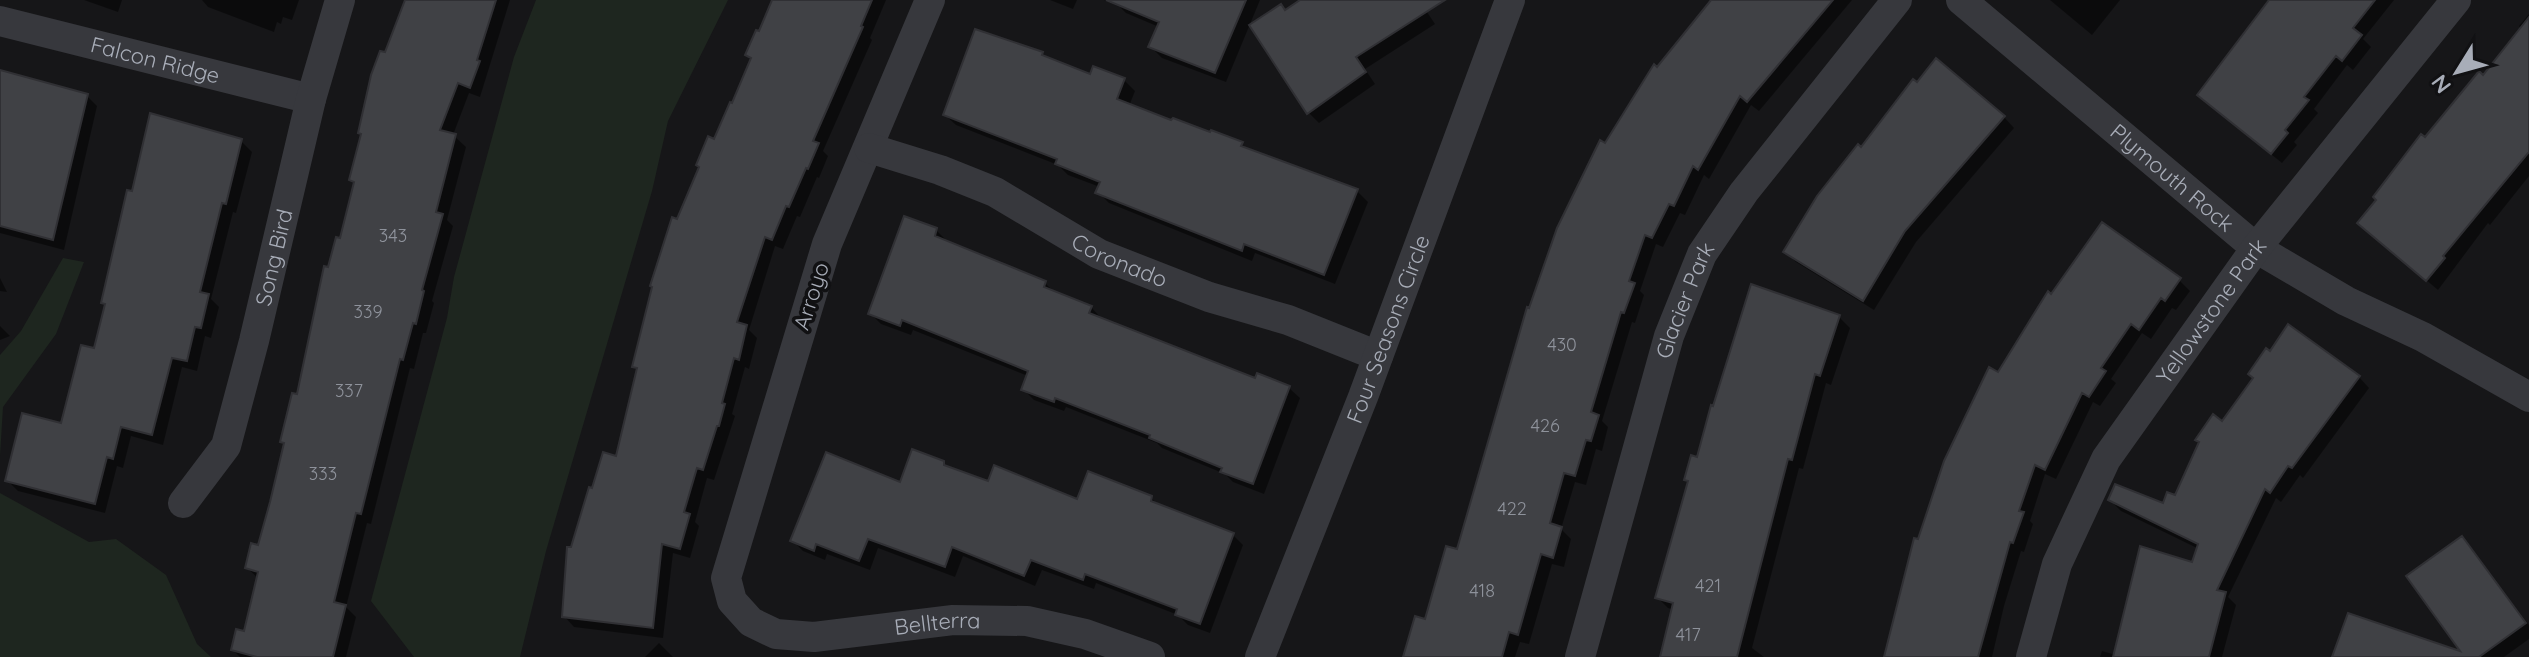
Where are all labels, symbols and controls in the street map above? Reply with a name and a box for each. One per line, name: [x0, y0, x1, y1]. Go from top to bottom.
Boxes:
street label: Falcon Ridge: [88, 30, 223, 90]
north arrow: [2417, 32, 2497, 112]
text: N: [2425, 69, 2457, 99]
street label: Plymouth Rock: [2105, 118, 2240, 238]
street label: Song Bird: [249, 206, 299, 309]
house number: 343: [379, 224, 407, 247]
street label: Coronado: [1067, 227, 1171, 293]
street label: Four Seasons Circle: [1340, 231, 1436, 427]
street label: Yellowstone Park: [2150, 232, 2272, 389]
street label: Glacier Park: [1649, 236, 1720, 362]
street label: Arroyo: [787, 259, 835, 333]
house number: 339: [354, 300, 382, 323]
house number: 430: [1547, 333, 1577, 356]
house number: 337: [335, 379, 363, 402]
house number: 426: [1530, 414, 1560, 437]
house number: 333: [309, 462, 337, 485]
house number: 422: [1497, 497, 1527, 520]
house number: 421: [1695, 574, 1721, 597]
house number: 418: [1469, 579, 1495, 602]
street label: Bellterra: [893, 606, 981, 641]
house number: 417: [1675, 623, 1701, 646]

